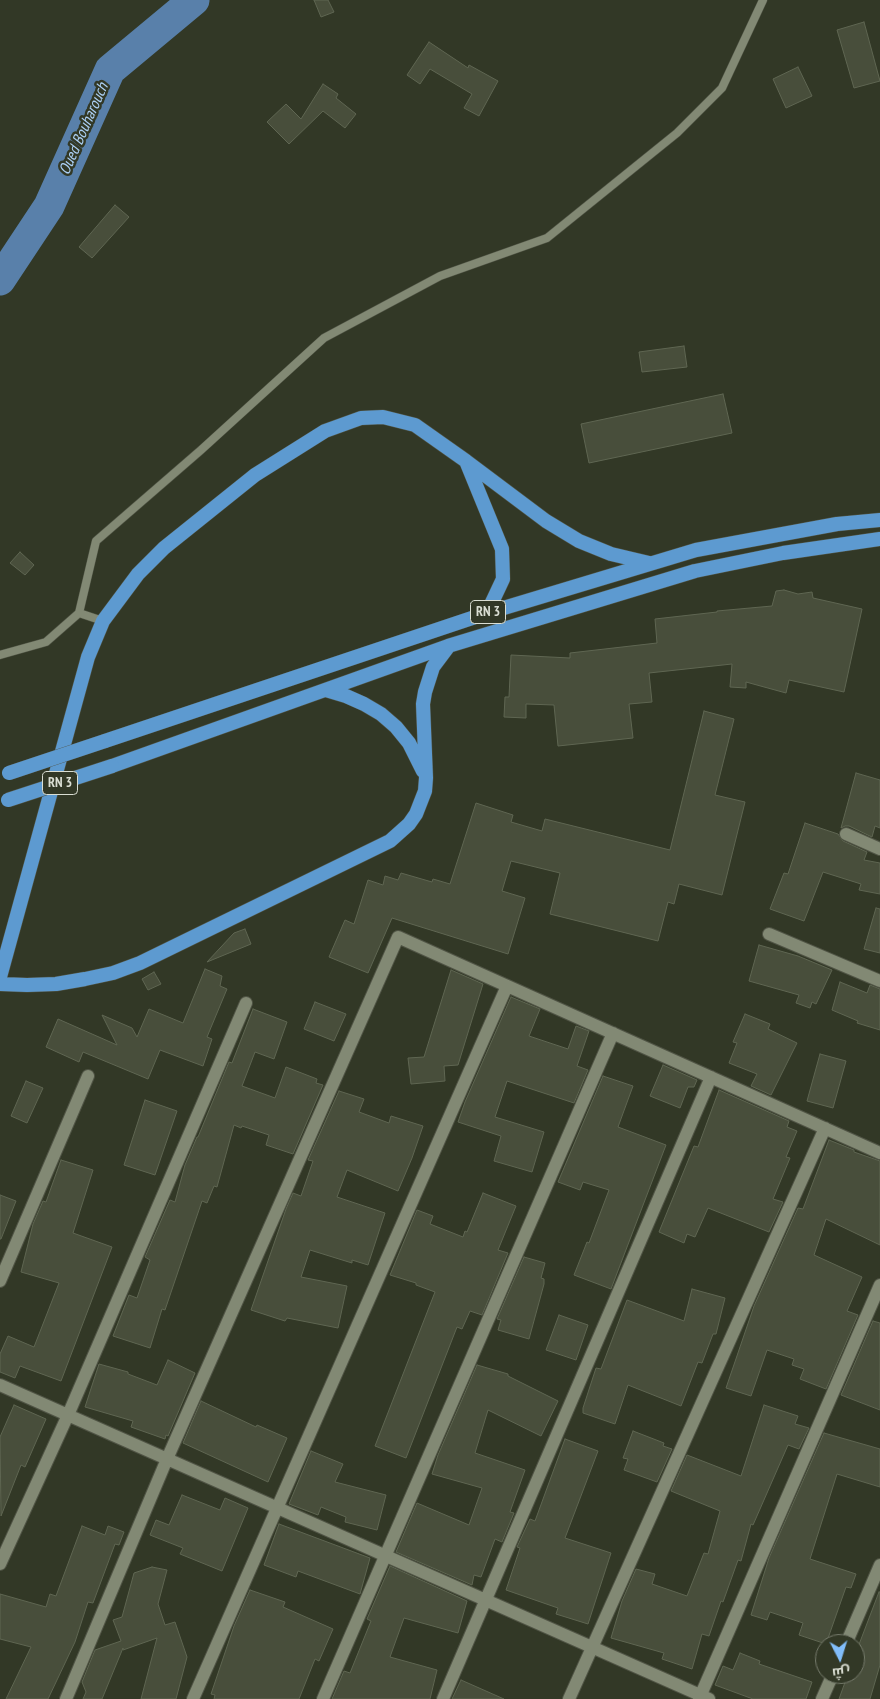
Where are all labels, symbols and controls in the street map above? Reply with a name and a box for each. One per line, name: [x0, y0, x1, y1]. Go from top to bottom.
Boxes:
water label: Oued Bouharouch: [55, 80, 113, 178]
road number: RN 3: [470, 600, 506, 624]
road number: RN 3: [42, 771, 78, 794]
north arrow: [815, 1634, 865, 1684]
text: ش: [831, 1663, 851, 1683]

